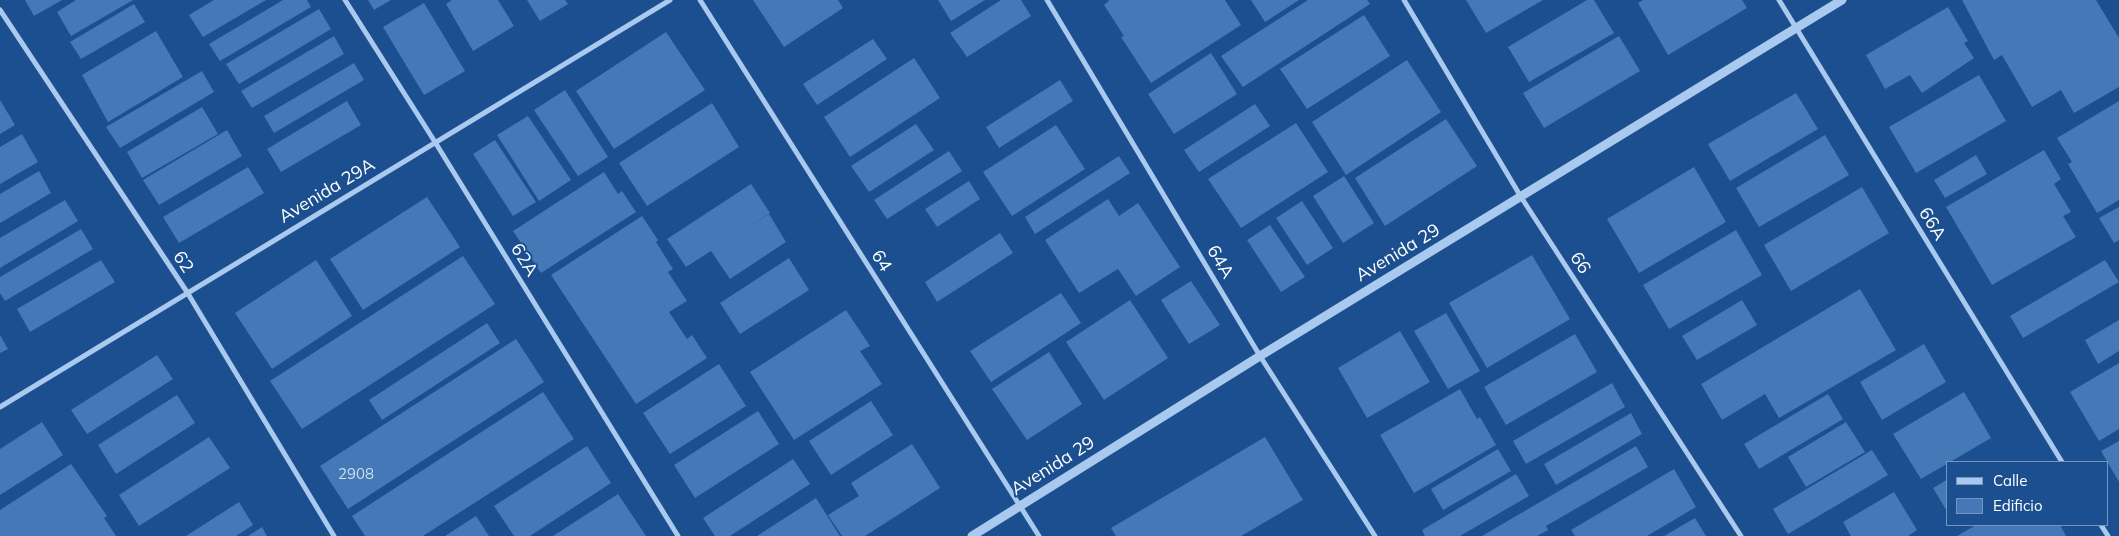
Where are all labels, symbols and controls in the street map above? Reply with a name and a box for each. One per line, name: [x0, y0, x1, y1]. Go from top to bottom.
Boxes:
street label: Avenida 29A: [275, 154, 379, 228]
street label: 66A: [1914, 204, 1950, 244]
street label: Avenida 29: [1352, 219, 1444, 287]
street label: 62A: [506, 240, 542, 280]
street label: 64A: [1202, 242, 1238, 282]
street label: 64: [866, 246, 896, 276]
street label: 62: [168, 247, 198, 277]
street label: 66: [1565, 248, 1595, 278]
street label: Avenida 29: [1007, 432, 1099, 500]
legend: [1946, 461, 2109, 526]
house number: 2908: [338, 465, 374, 483]
text: Calle: [1993, 471, 2027, 490]
text: Edificio: [1993, 496, 2043, 515]

